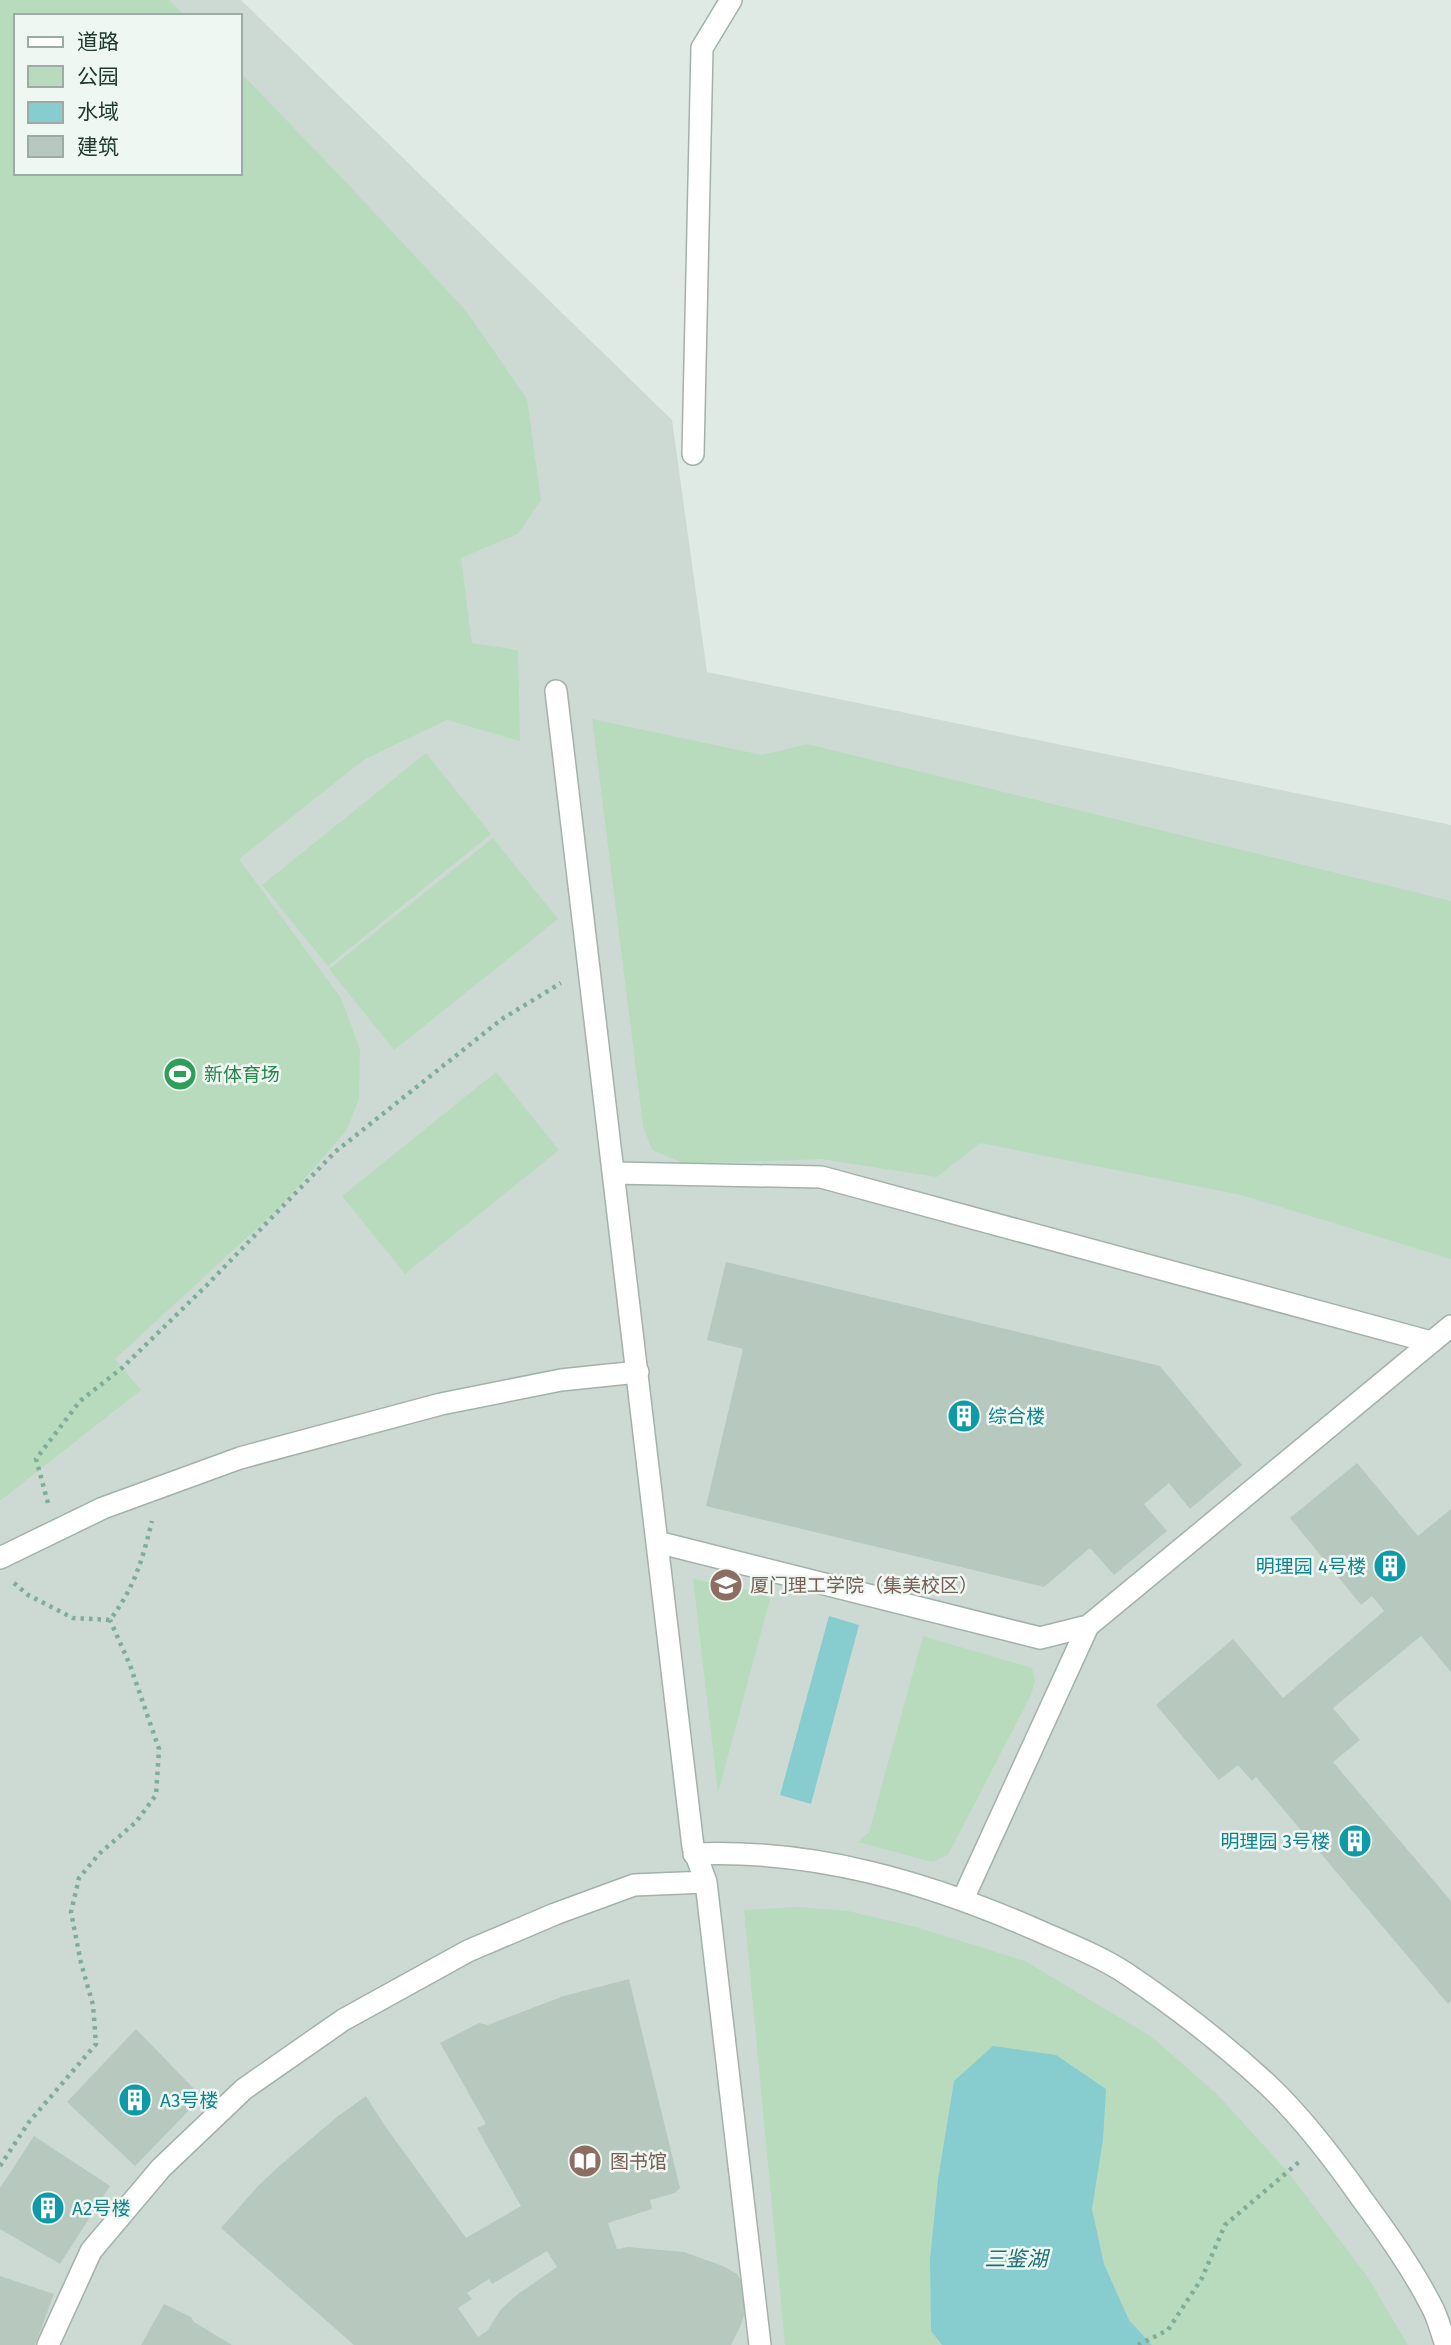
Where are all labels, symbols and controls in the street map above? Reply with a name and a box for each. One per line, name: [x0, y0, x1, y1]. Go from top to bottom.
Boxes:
legend: [14, 14, 242, 175]
text: 道路: [77, 29, 119, 55]
text: 公园: [77, 64, 119, 90]
text: 水域: [77, 99, 119, 125]
text: 建筑: [77, 134, 119, 160]
sports icon: 新体育场: [161, 1055, 199, 1093]
place label: 新体育场: [204, 1063, 280, 1086]
building icon: 综合楼: [945, 1397, 983, 1435]
place label: 综合楼: [988, 1405, 1045, 1428]
building icon: 明理园 4号楼: [1371, 1547, 1409, 1585]
place label: 明理园 4号楼: [1256, 1555, 1366, 1578]
school or university icon: 厦门理工学院（集美校区）: [707, 1566, 745, 1604]
place label: 厦门理工学院（集美校区）: [750, 1574, 978, 1597]
building icon: 明理园 3号楼: [1336, 1822, 1374, 1860]
place label: 明理园 3号楼: [1220, 1830, 1330, 1853]
building icon: A3号楼: [116, 2081, 154, 2119]
place label: A3号楼: [160, 2089, 218, 2112]
library icon: 图书馆: [566, 2142, 604, 2180]
place label: 图书馆: [610, 2150, 667, 2173]
building icon: A2号楼: [29, 2189, 67, 2227]
place label: A2号楼: [72, 2197, 130, 2220]
water label: 三鉴湖: [985, 2246, 1050, 2272]

